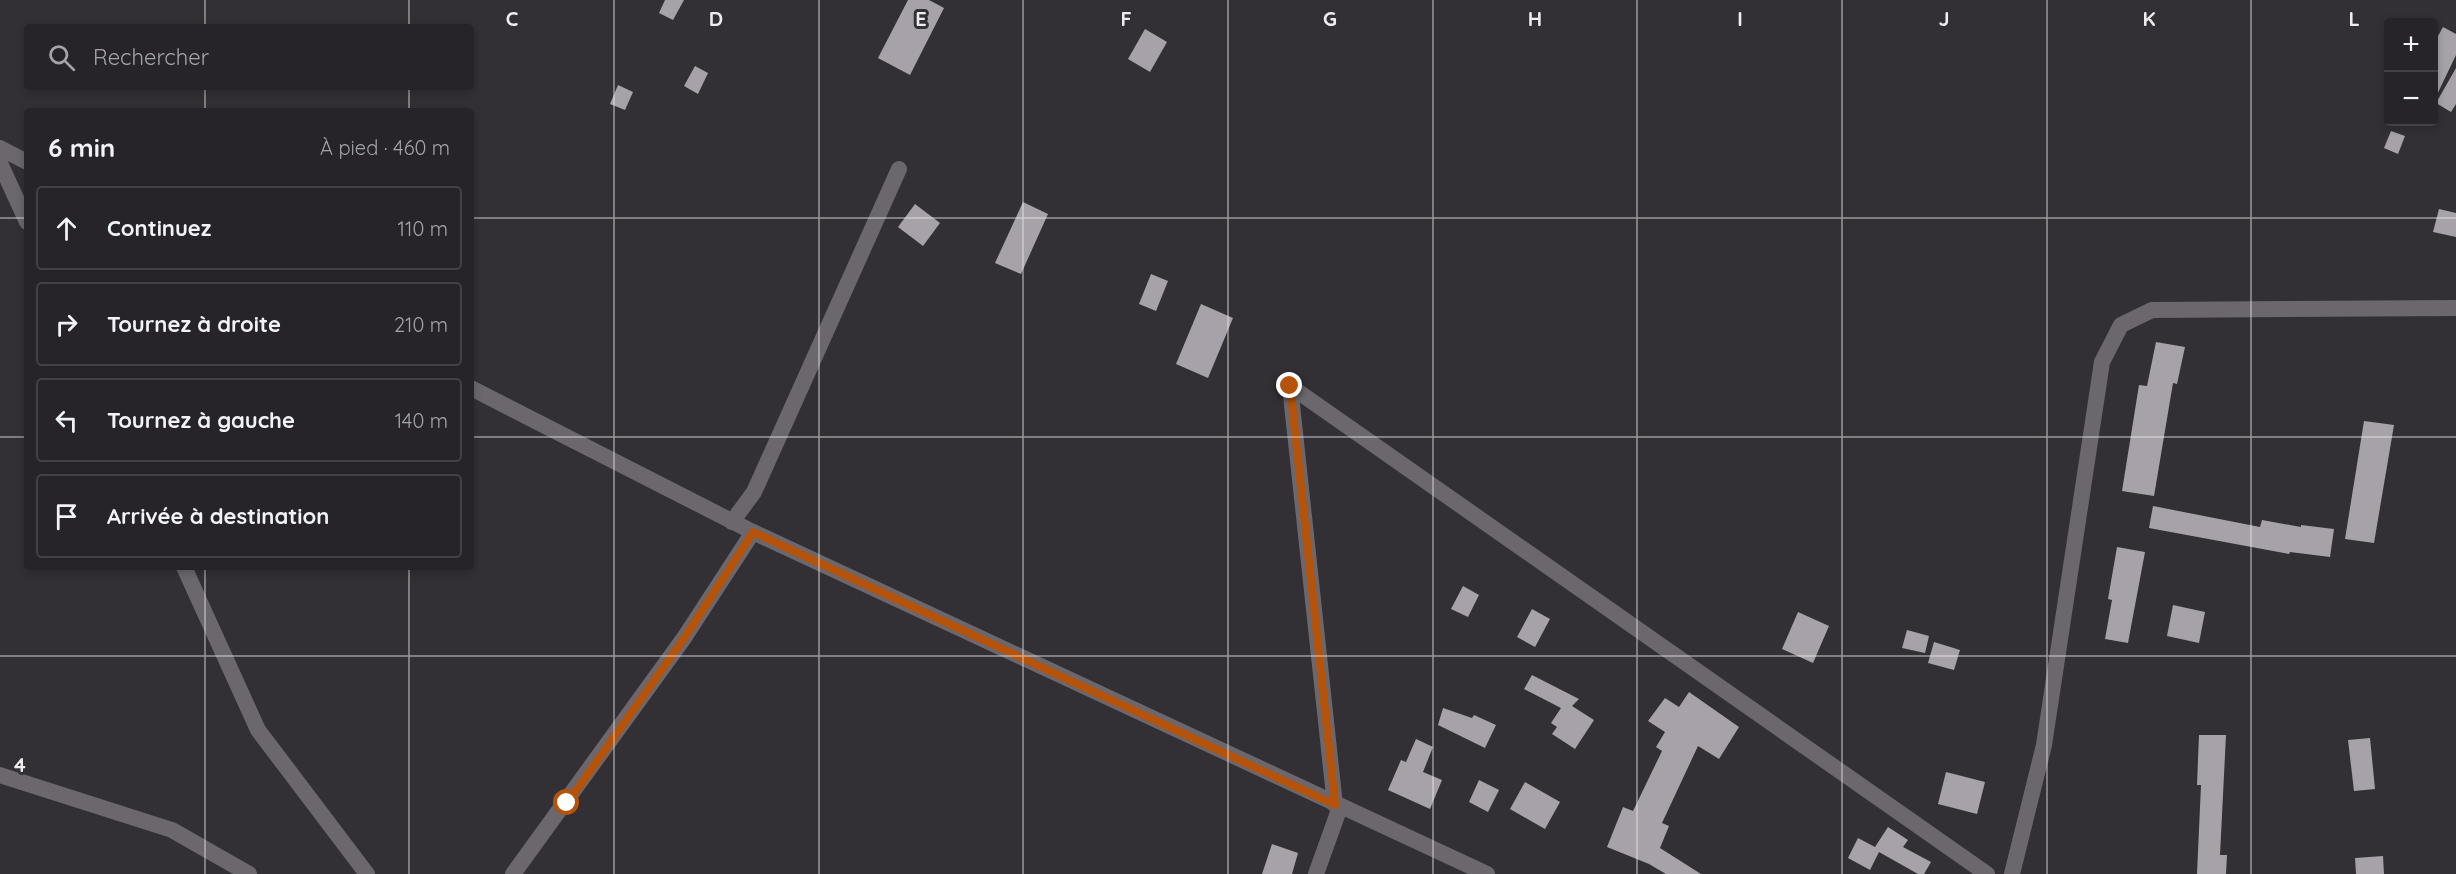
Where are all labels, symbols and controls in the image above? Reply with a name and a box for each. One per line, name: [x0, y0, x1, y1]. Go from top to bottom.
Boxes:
text: C: [506, 6, 519, 31]
text: D: [709, 6, 723, 31]
text: E: [915, 6, 927, 31]
text: F: [1120, 6, 1132, 31]
text: G: [1323, 6, 1337, 31]
text: H: [1528, 6, 1542, 31]
text: I: [1737, 6, 1743, 31]
text: J: [1938, 6, 1950, 31]
text: K: [2142, 6, 2156, 31]
text: L: [2348, 6, 2360, 31]
map controls: [2384, 18, 2438, 126]
button: +: [2384, 18, 2438, 72]
search box: [24, 24, 474, 90]
icon: search: [45, 41, 78, 74]
text: Rechercher: [93, 43, 209, 71]
button: −: [2384, 72, 2438, 126]
text: 6 min: [48, 131, 115, 164]
text: À pied · 460 m: [320, 135, 450, 160]
icon: ahead: [50, 212, 83, 245]
text: Continuez: [107, 214, 211, 242]
text: 110 m: [398, 216, 448, 241]
icon: right: [50, 308, 83, 341]
text: Tournez à droite: [107, 310, 281, 338]
text: 210 m: [394, 312, 448, 337]
route end: [1276, 372, 1302, 398]
icon: left: [50, 404, 83, 437]
text: Tournez à gauche: [107, 406, 295, 434]
text: 140 m: [395, 408, 448, 433]
icon: arrive: [50, 500, 83, 533]
text: Arrivée à destination: [107, 502, 329, 530]
text: 4: [14, 752, 26, 777]
route start: [553, 789, 579, 815]

